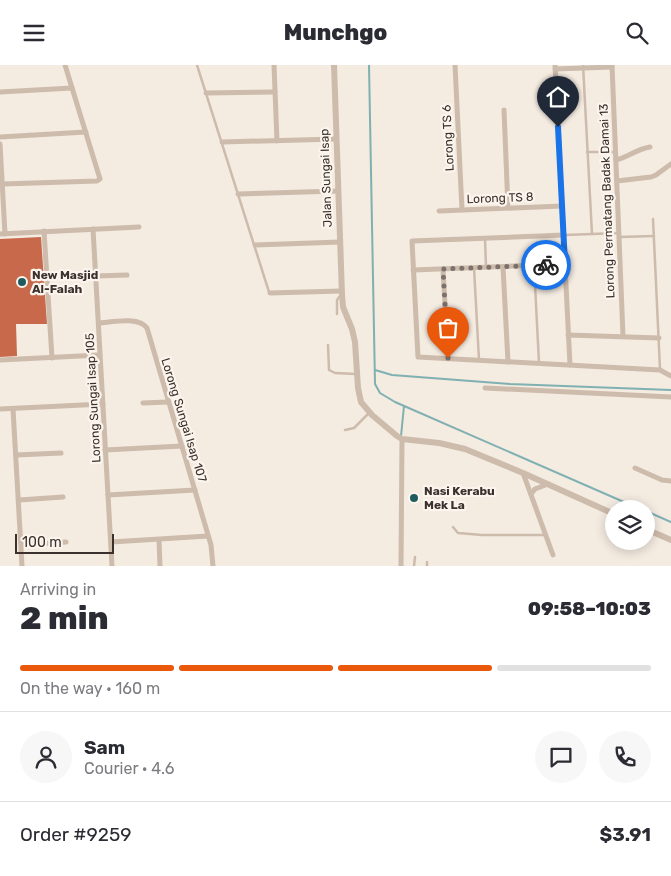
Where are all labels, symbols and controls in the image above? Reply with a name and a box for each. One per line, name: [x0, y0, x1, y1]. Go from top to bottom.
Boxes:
icon: menu: [20, 19, 48, 47]
text: Munchgo: [284, 19, 387, 46]
icon: search: [623, 19, 651, 47]
pin: [537, 76, 579, 127]
icon: home: [544, 83, 572, 111]
street label: Lorong Permatang Badak Damai 13: [597, 103, 617, 299]
street label: Lorong TS 6: [439, 104, 457, 172]
street label: Jalan Sungai Isap: [317, 128, 335, 228]
street label: Lorong TS 8: [466, 190, 534, 206]
courier: [521, 240, 571, 290]
icon: bike: [532, 251, 560, 279]
place label: New Masjid Al-Falah: [32, 268, 98, 296]
marker: New Masjid Al-Falah: [16, 276, 28, 288]
pin: [427, 307, 469, 358]
icon: bag: [434, 314, 462, 342]
street label: Lorong Sungai Isap 105: [83, 333, 103, 463]
street label: Lorong Sungai Isap 107: [158, 356, 210, 484]
place label: Nasi Kerabu Mek La: [424, 484, 495, 512]
marker: Nasi Kerabu Mek La: [408, 492, 420, 504]
map controls: [605, 500, 655, 550]
button: layers: [605, 500, 655, 550]
scale bar: [15, 531, 114, 554]
text: 100 m: [22, 534, 62, 551]
text: Arriving in: [20, 580, 96, 599]
text: 09:58–10:03: [528, 597, 651, 620]
text: 2 min: [20, 599, 109, 637]
text: On the way · 160 m: [20, 679, 160, 698]
button: person: [20, 731, 72, 783]
button: chat: [535, 731, 587, 783]
button: phone: [599, 731, 651, 783]
text: Sam: [84, 736, 125, 759]
text: Courier · 4.6: [84, 759, 174, 778]
text: Order #9259: [20, 823, 132, 846]
text: $3.91: [600, 823, 651, 846]

